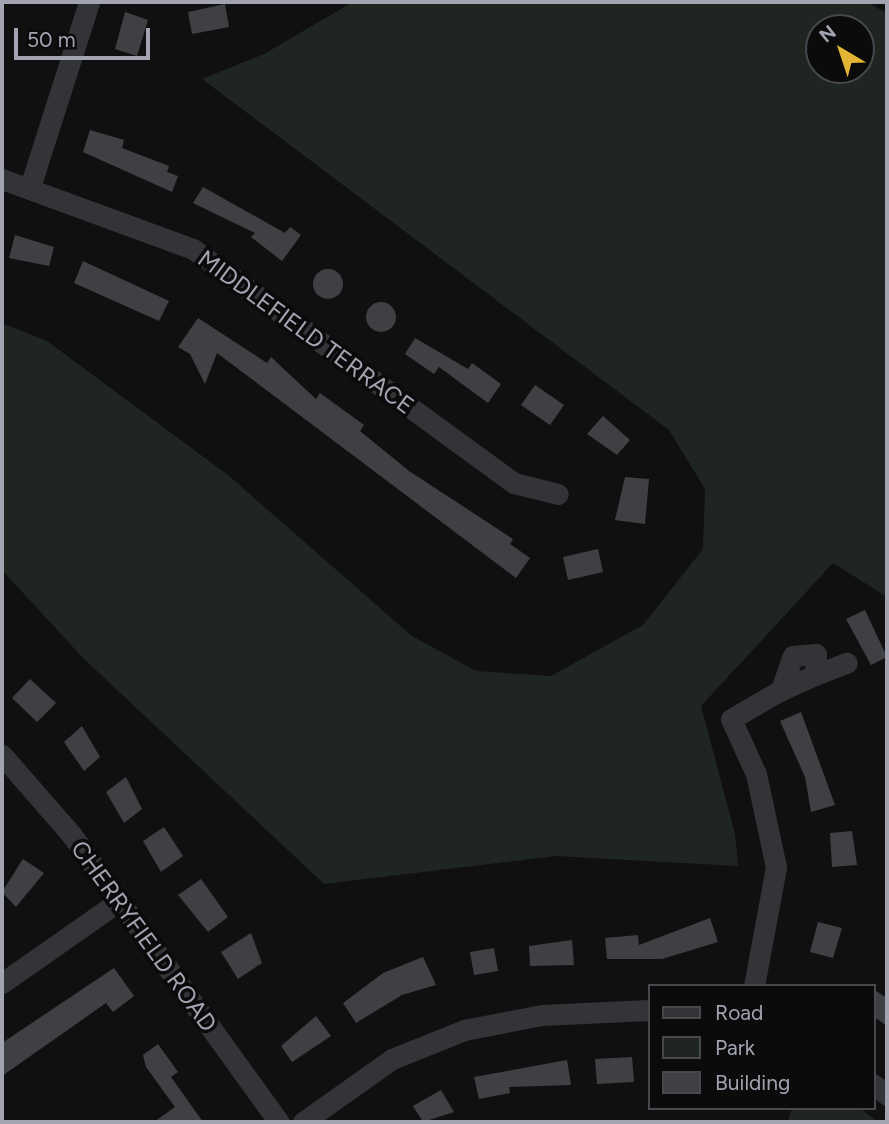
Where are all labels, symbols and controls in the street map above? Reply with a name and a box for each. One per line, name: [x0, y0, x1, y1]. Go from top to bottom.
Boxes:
scale bar: [18, 14, 154, 58]
north arrow: [805, 14, 875, 84]
text: N: [815, 20, 841, 47]
text: 50 m: [27, 27, 76, 52]
street label: MIDDLEFIELD TERRACE: [192, 244, 420, 420]
street label: CHERRYFIELD ROAD: [65, 835, 223, 1037]
legend: [648, 984, 875, 1110]
text: Road: [715, 1000, 763, 1025]
text: Park: [715, 1035, 755, 1060]
text: Building: [715, 1070, 790, 1095]

